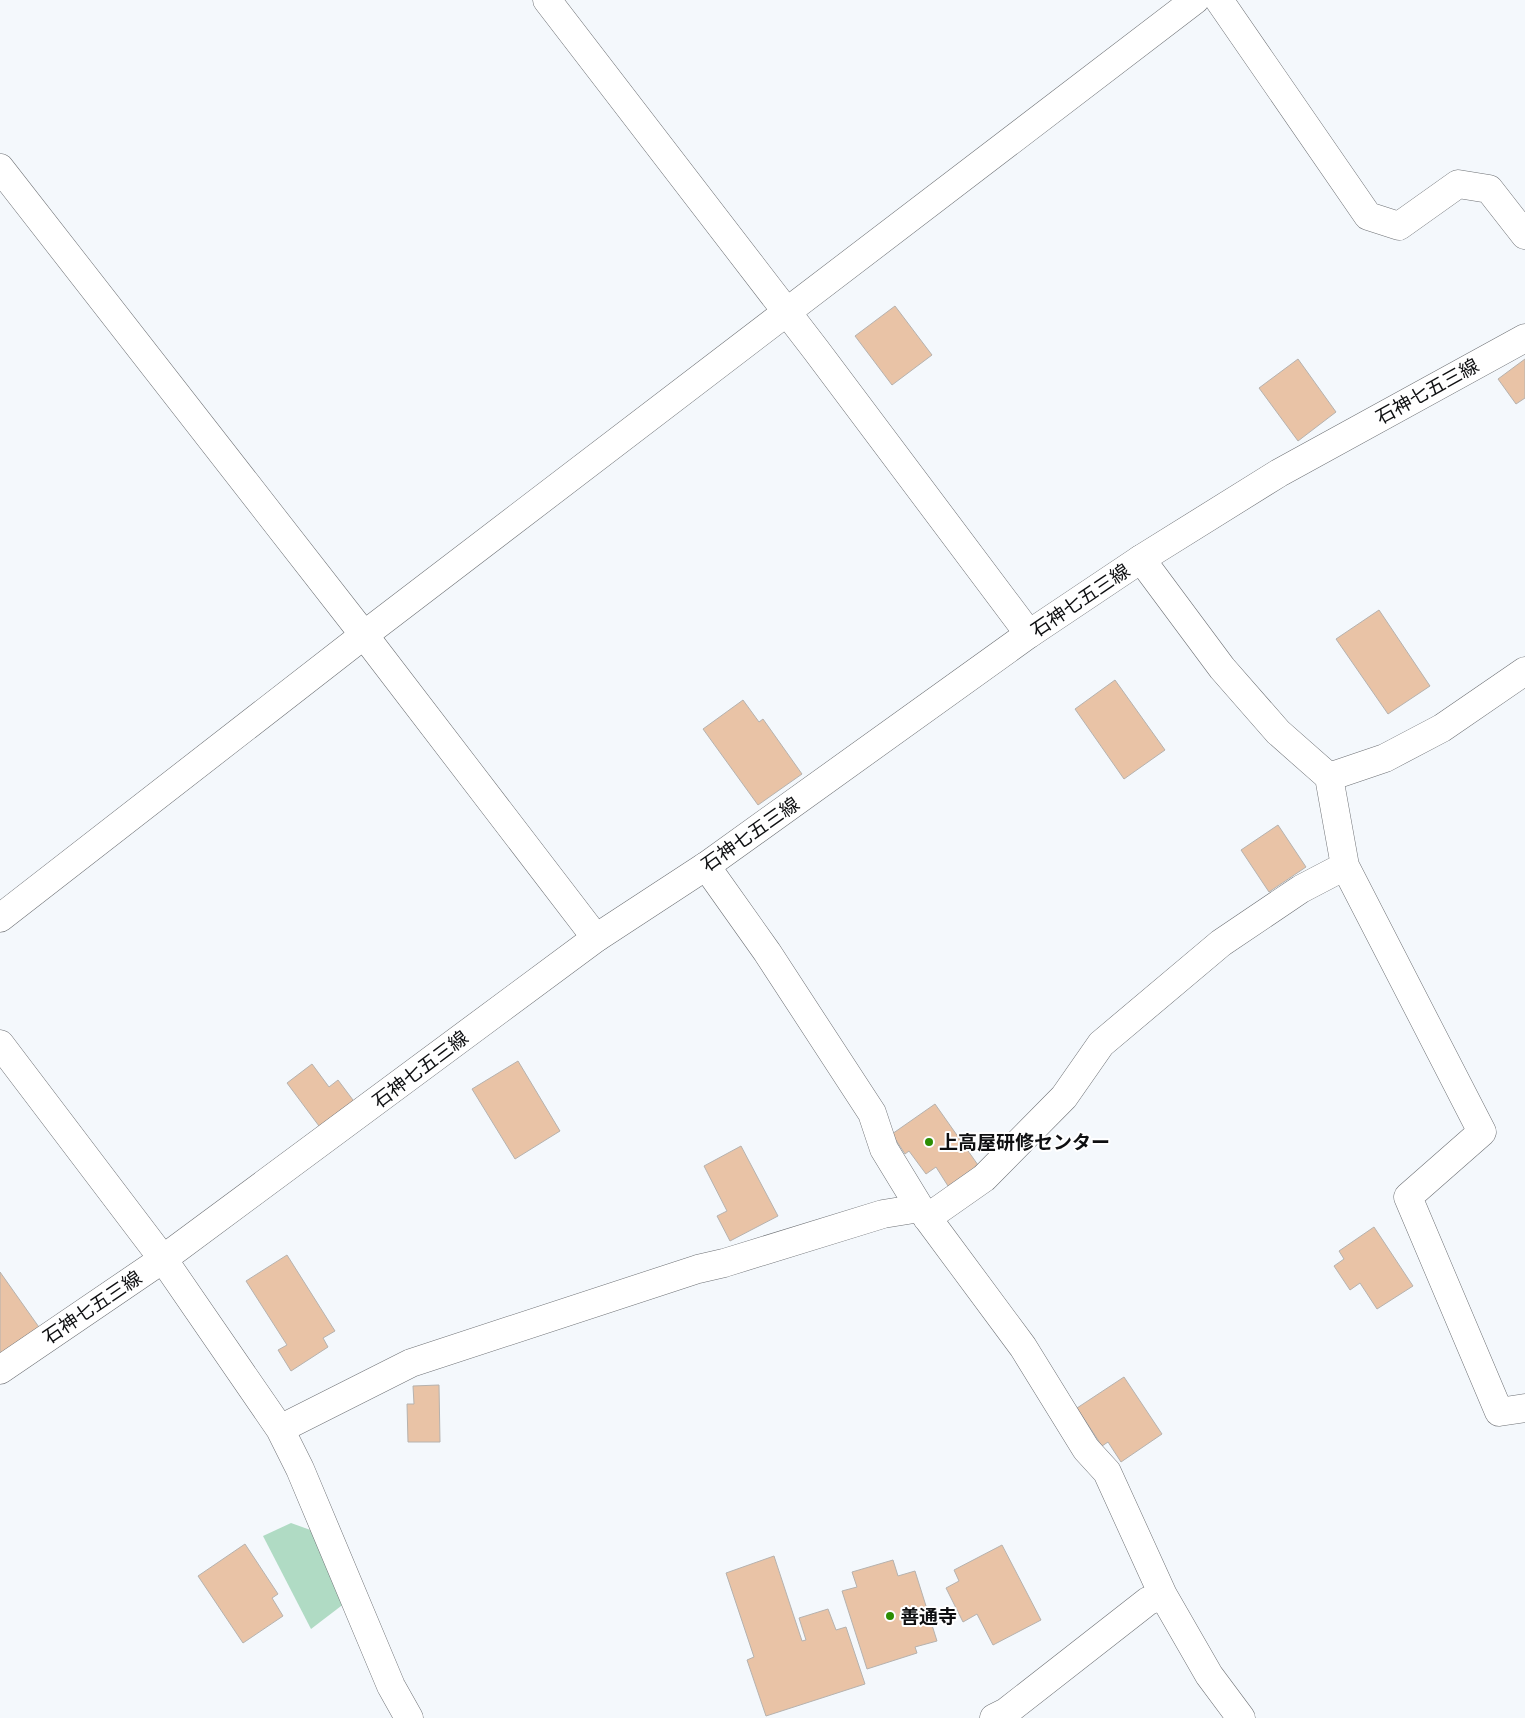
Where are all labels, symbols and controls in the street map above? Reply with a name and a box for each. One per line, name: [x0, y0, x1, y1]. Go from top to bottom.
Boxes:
street label: 石神七五三線: [1371, 353, 1483, 430]
street label: 石神七五三線: [1026, 558, 1135, 643]
street label: 石神七五三線: [696, 791, 804, 877]
street label: 石神七五三線: [367, 1025, 473, 1114]
place label: 上高屋研修センター: [939, 1130, 1110, 1155]
marker: 上高屋研修センター: [923, 1136, 935, 1148]
street label: 石神七五三線: [38, 1265, 147, 1350]
place label: 善通寺: [900, 1604, 957, 1629]
marker: 善通寺: [884, 1610, 896, 1622]

